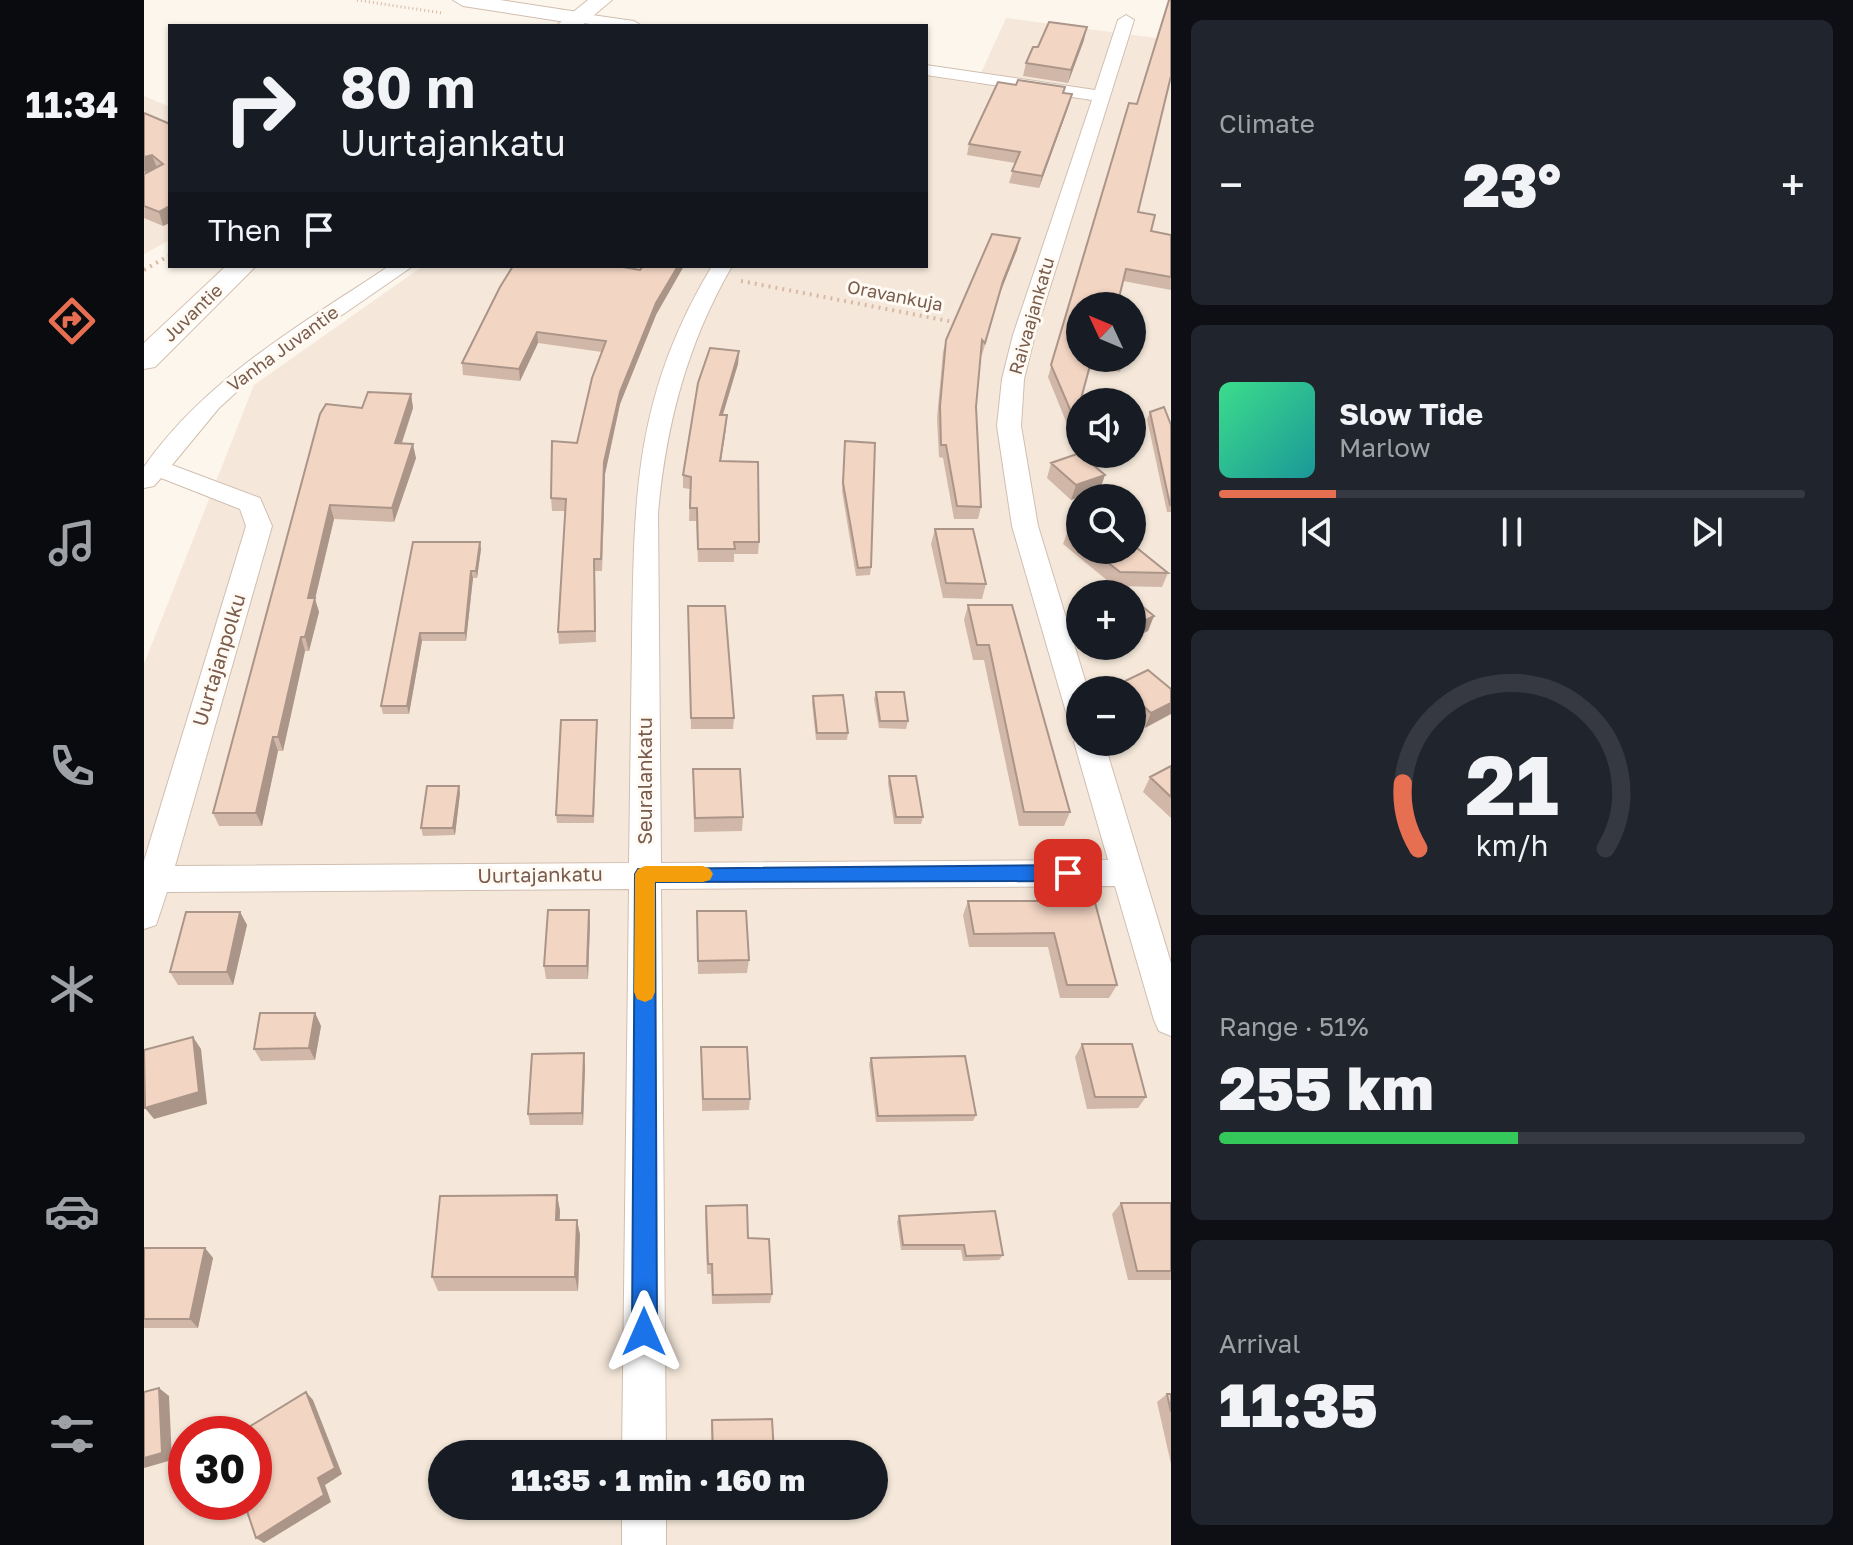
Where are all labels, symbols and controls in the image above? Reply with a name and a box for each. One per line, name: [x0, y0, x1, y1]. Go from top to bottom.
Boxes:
text: 80 m: [340, 53, 475, 120]
icon: right: [208, 56, 312, 160]
text: 11:34: [25, 83, 119, 126]
text: Climate: [1219, 108, 1315, 139]
text: Uurtajankatu: [340, 121, 566, 164]
text: 23°: [1463, 148, 1561, 220]
text: −: [1219, 158, 1243, 211]
text: +: [1781, 158, 1805, 211]
icon: arrive: [297, 208, 341, 252]
text: Then: [208, 212, 281, 248]
street label: Raivaajankatu: [1004, 254, 1058, 377]
street label: Oravankuja: [846, 275, 945, 315]
street label: Juvantie: [158, 279, 227, 346]
north arrow: [1066, 292, 1146, 372]
map controls: [1066, 292, 1146, 756]
icon: directions: [44, 293, 100, 349]
street label: Vanha Juvantie: [223, 301, 342, 396]
button: sound: [1066, 388, 1146, 468]
text: Slow Tide: [1339, 396, 1483, 432]
text: Marlow: [1339, 432, 1431, 463]
button: search: [1066, 484, 1146, 564]
icon: previous: [1295, 510, 1339, 554]
icon: pause: [1490, 510, 1534, 554]
icon: next: [1685, 510, 1729, 554]
icon: music: [44, 515, 100, 571]
button: +: [1066, 580, 1146, 660]
street label: Uurtajanpolku: [187, 591, 250, 729]
button: −: [1066, 676, 1146, 756]
street label: Seuralankatu: [632, 717, 656, 845]
text: 21: [1465, 732, 1559, 832]
icon: phone: [44, 738, 100, 794]
text: km/h: [1476, 828, 1548, 862]
pin: [1034, 839, 1102, 907]
icon: arrive: [1046, 851, 1090, 895]
street label: Uurtajankatu: [477, 861, 603, 887]
icon: climate: [44, 961, 100, 1017]
text: Range · 51%: [1219, 1011, 1369, 1042]
text: 255 km: [1219, 1051, 1434, 1123]
icon: car: [44, 1183, 100, 1239]
position arrow: [602, 1290, 686, 1374]
text: Arrival: [1219, 1328, 1300, 1359]
text: 11:35: [1219, 1368, 1378, 1440]
icon: filters: [44, 1406, 100, 1462]
speed limit sign: 30: [168, 1416, 272, 1520]
text: 11:35 · 1 min · 160 m: [511, 1462, 805, 1498]

